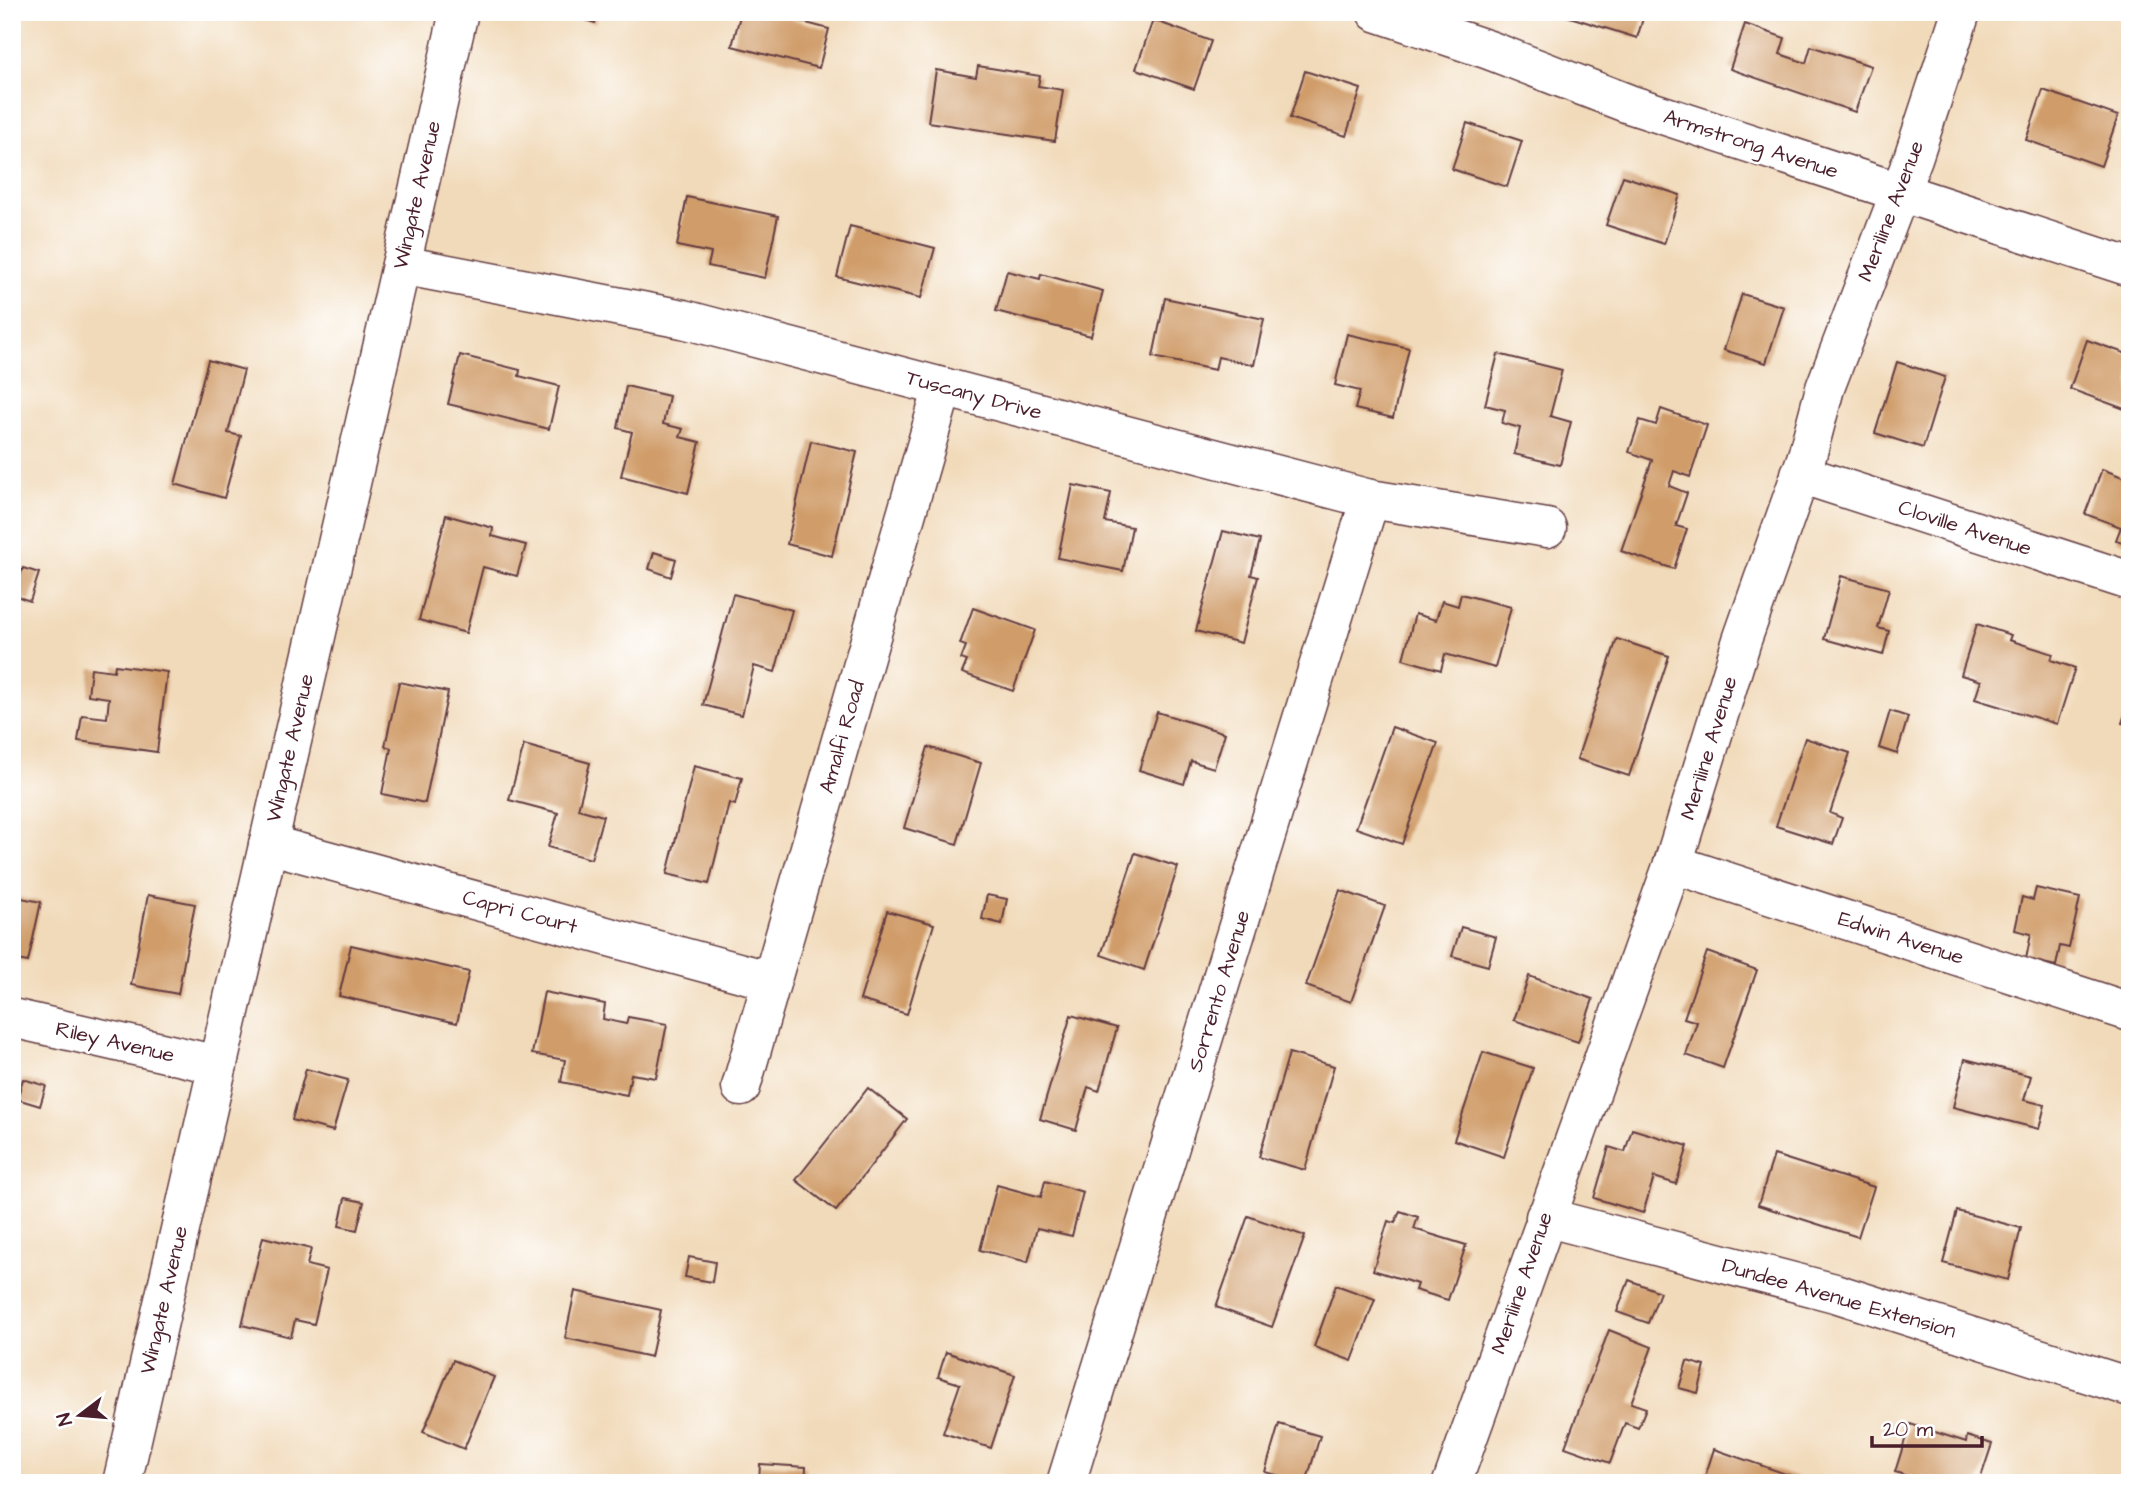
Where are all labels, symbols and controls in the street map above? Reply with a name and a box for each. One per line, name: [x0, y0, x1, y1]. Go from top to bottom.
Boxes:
street label: Armstrong Avenue: [1659, 102, 1842, 188]
street label: Wingate Avenue: [386, 118, 450, 272]
street label: Meriline Avenue: [1851, 136, 1931, 286]
street label: Tuscany Drive: [902, 363, 1045, 429]
street label: Cloville Avenue: [1895, 493, 2035, 563]
street label: Wingate Avenue: [259, 671, 323, 825]
street label: Meriline Avenue: [1673, 673, 1745, 823]
street label: Amalfi Road: [812, 677, 872, 797]
street label: Capri Court: [459, 883, 581, 942]
street label: Edwin Avenue: [1834, 904, 1968, 972]
street label: Sorrento Avenue: [1181, 907, 1257, 1075]
street label: Riley Avenue: [52, 1014, 177, 1072]
street label: Meriline Avenue: [1484, 1208, 1560, 1358]
street label: Wingate Avenue: [133, 1223, 197, 1377]
street label: Dundee Avenue Extension: [1719, 1251, 1959, 1345]
north arrow: [46, 1380, 116, 1450]
scale bar: [1872, 1404, 1983, 1448]
text: N: [50, 1410, 80, 1429]
text: 20 m: [1883, 1415, 1934, 1444]

